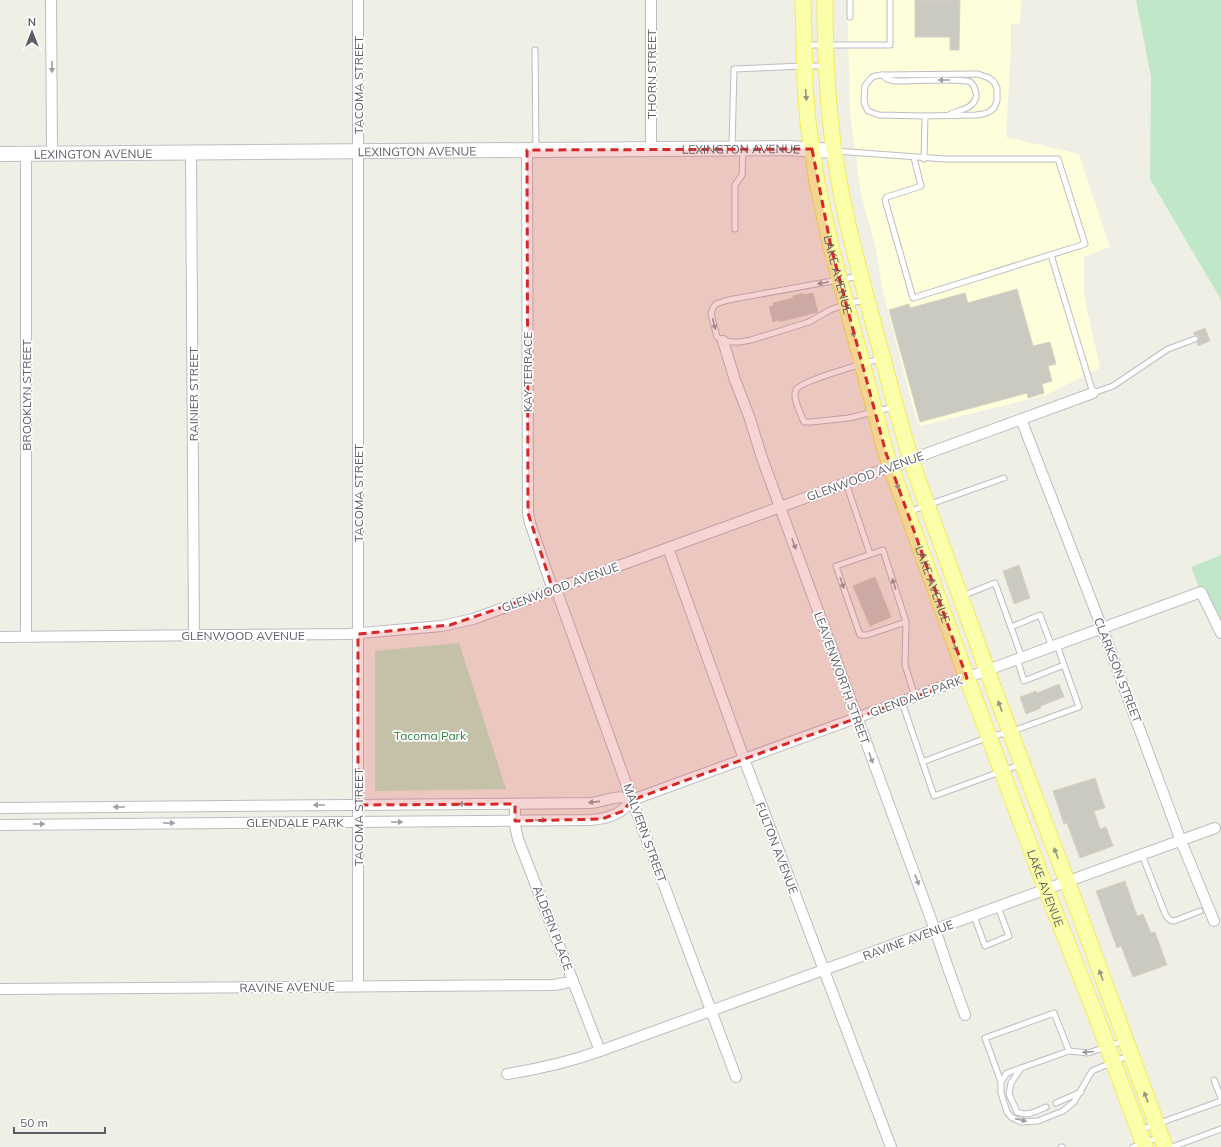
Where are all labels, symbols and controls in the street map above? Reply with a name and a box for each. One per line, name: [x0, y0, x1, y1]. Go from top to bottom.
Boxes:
north arrow: [12, 12, 52, 52]
text: N: [28, 15, 36, 29]
street label: THORN STREET: [644, 28, 659, 119]
street label: TACOMA STREET: [351, 35, 366, 134]
one-way arrow: [49, 61, 55, 74]
one-way arrow: [938, 77, 950, 84]
one-way arrow: [802, 89, 809, 101]
street label: LEXINGTON AVENUE: [682, 140, 801, 156]
street label: LEXINGTON AVENUE: [358, 143, 476, 159]
street label: LEXINGTON AVENUE: [34, 145, 152, 161]
street label: LAKE AVENUE: [821, 234, 856, 316]
one-way arrow: [816, 280, 829, 286]
one-way arrow: [711, 318, 717, 330]
one-way arrow: [850, 326, 856, 338]
street label: KAY TERRACE: [520, 332, 535, 412]
street label: BROOKLYN STREET: [19, 339, 34, 451]
street label: RAINIER STREET: [186, 346, 201, 441]
street label: TACOMA STREET: [351, 443, 366, 542]
street label: GLENWOOD AVENUE: [804, 448, 926, 504]
one-way arrow: [894, 478, 900, 490]
one-way arrow: [791, 538, 797, 550]
street label: LAKE AVENUE: [912, 543, 954, 625]
street label: GLENWOOD AVENUE: [499, 559, 621, 615]
one-way arrow: [839, 577, 845, 589]
one-way arrow: [891, 578, 897, 590]
street label: LEAVENWORTH STREET: [811, 610, 873, 747]
street label: CLARKSON STREET: [1091, 615, 1145, 726]
street label: GLENWOOD AVENUE: [181, 628, 305, 643]
one-way arrow: [952, 640, 958, 652]
street label: GLENDALE PARK: [868, 672, 965, 720]
one-way arrow: [997, 699, 1003, 711]
park label: Tacoma Park: [394, 728, 467, 743]
one-way arrow: [869, 752, 875, 764]
street label: TACOMA STREET: [351, 767, 366, 866]
street label: MALVERN STREET: [620, 781, 670, 885]
one-way arrow: [588, 799, 600, 806]
street label: FULTON AVENUE: [753, 800, 801, 896]
one-way arrow: [457, 801, 470, 807]
one-way arrow: [312, 802, 325, 808]
one-way arrow: [112, 804, 125, 810]
street label: GLENDALE PARK: [246, 815, 344, 830]
one-way arrow: [535, 817, 547, 824]
one-way arrow: [391, 819, 404, 825]
one-way arrow: [163, 820, 176, 826]
one-way arrow: [33, 821, 45, 828]
street label: LAKE AVENUE: [1024, 847, 1068, 929]
one-way arrow: [1053, 847, 1059, 859]
one-way arrow: [914, 874, 920, 886]
street label: ALDERN PLACE: [530, 883, 576, 973]
street label: RAVINE AVENUE: [861, 917, 955, 963]
one-way arrow: [1098, 969, 1104, 981]
street label: RAVINE AVENUE: [239, 979, 335, 995]
one-way arrow: [1082, 1048, 1094, 1055]
one-way arrow: [1143, 1091, 1149, 1103]
scale bar: [14, 1109, 105, 1135]
text: 50 m: [20, 1115, 48, 1130]
one-way arrow: [1015, 1117, 1027, 1123]

